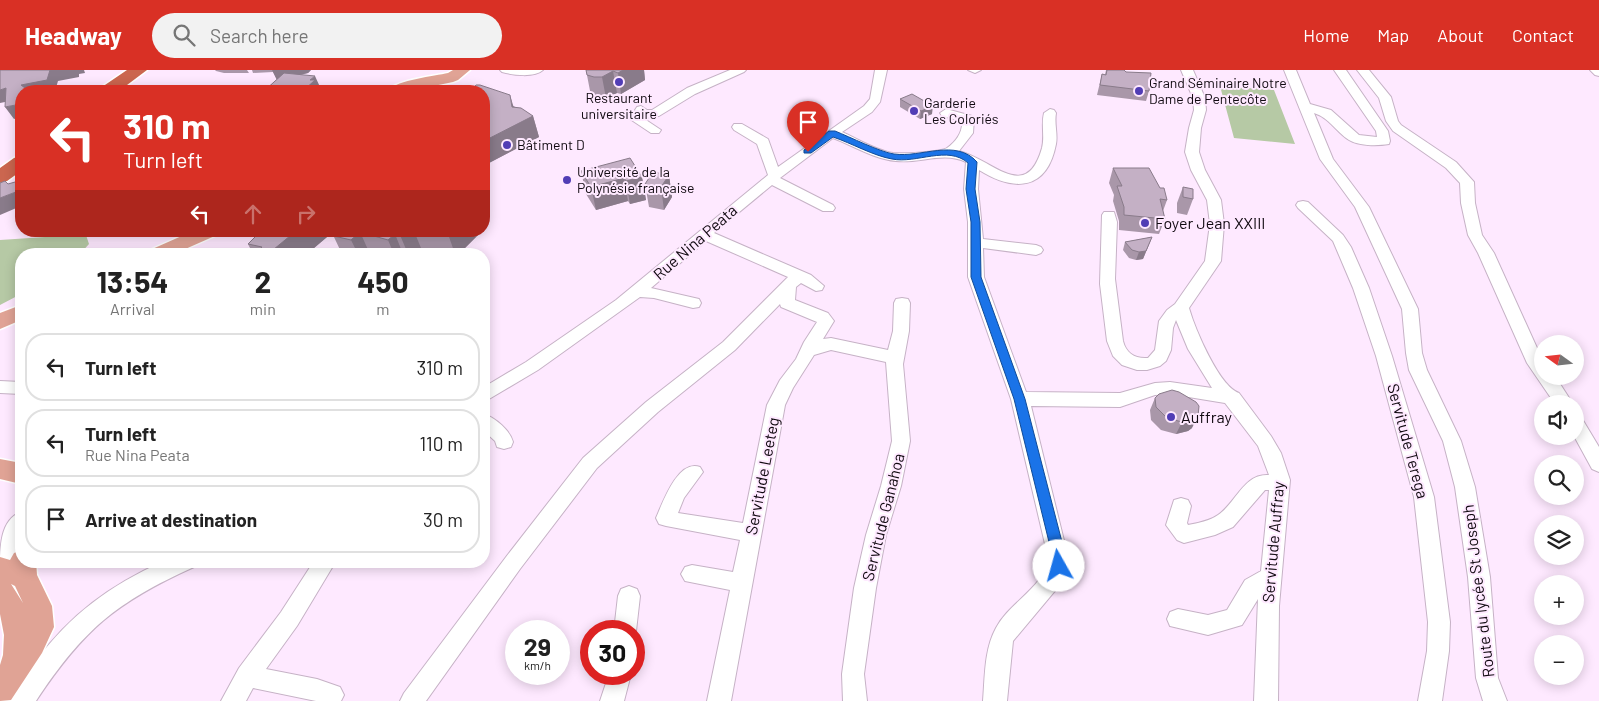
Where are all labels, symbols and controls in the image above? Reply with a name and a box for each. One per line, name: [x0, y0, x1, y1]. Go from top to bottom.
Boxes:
search box: [152, 13, 502, 58]
text: Headway: [25, 21, 122, 50]
icon: search: [170, 21, 198, 49]
text: Search here: [210, 24, 309, 47]
text: Home: [1303, 24, 1349, 46]
text: Map: [1377, 24, 1409, 46]
text: About: [1437, 24, 1484, 46]
text: Contact: [1512, 24, 1574, 46]
place label: Grand Séminaire Notre Dame de Pentecôte: [1149, 74, 1287, 107]
marker: Restaurant universitaire: [613, 76, 625, 88]
marker: Grand Séminaire Notre Dame de Pentecôte: [1133, 85, 1145, 97]
place label: Restaurant universitaire: [581, 89, 657, 122]
place label: Garderie Les Coloriés: [924, 94, 999, 127]
pin: [787, 101, 829, 152]
text: 310 m: [123, 104, 210, 146]
icon: left: [40, 105, 105, 170]
marker: Garderie Les Coloriés: [908, 105, 920, 117]
icon: arrive: [794, 108, 822, 136]
place label: Bâtiment D: [517, 136, 585, 153]
marker: Bâtiment D: [501, 139, 513, 151]
text: Turn left: [123, 146, 203, 172]
place label: Université de la Polynésie française: [577, 163, 695, 196]
marker: Université de la Polynésie française: [561, 174, 573, 186]
icon: left: [186, 200, 214, 228]
icon: ahead: [239, 200, 267, 228]
icon: right: [292, 200, 320, 228]
street label: Rue Nina Peata: [649, 200, 740, 283]
place label: Foyer Jean XXIII: [1155, 213, 1265, 232]
marker: Foyer Jean XXIII: [1139, 217, 1151, 229]
text: 13:54: [96, 263, 168, 299]
text: 2: [254, 263, 271, 299]
text: 450: [357, 263, 409, 299]
text: Arrival: [110, 299, 155, 318]
text: min: [250, 299, 276, 318]
text: m: [376, 299, 390, 318]
north arrow: [1534, 335, 1584, 385]
map controls: [1534, 335, 1584, 685]
icon: left: [42, 353, 70, 381]
text: Turn left: [85, 356, 156, 379]
text: 310 m: [416, 356, 463, 379]
street label: Servitude Terega: [1384, 381, 1433, 500]
button: sound: [1534, 395, 1584, 445]
place label: Auffray: [1181, 407, 1233, 426]
marker: Auffray: [1165, 411, 1177, 423]
street label: Servitude Leeteg: [741, 415, 782, 536]
text: Turn left: [85, 422, 156, 445]
icon: left: [42, 429, 70, 457]
text: 110 m: [419, 432, 463, 455]
text: Rue Nina Peata: [85, 445, 190, 464]
street label: Servitude Ganahoa: [857, 451, 908, 583]
button: search: [1534, 455, 1584, 505]
street label: Servitude Auffray: [1258, 480, 1287, 603]
street label: Route du lycée St Joseph: [1457, 503, 1498, 679]
icon: arrive: [42, 505, 70, 533]
text: Arrive at destination: [85, 508, 257, 531]
text: 30 m: [423, 508, 463, 531]
button: layers: [1534, 515, 1584, 565]
position arrow: [1032, 539, 1084, 591]
button: +: [1534, 575, 1584, 625]
speed limit sign: 30: [580, 620, 645, 685]
text: 29: [524, 631, 551, 661]
button: −: [1534, 635, 1584, 685]
text: km/h: [524, 658, 551, 672]

